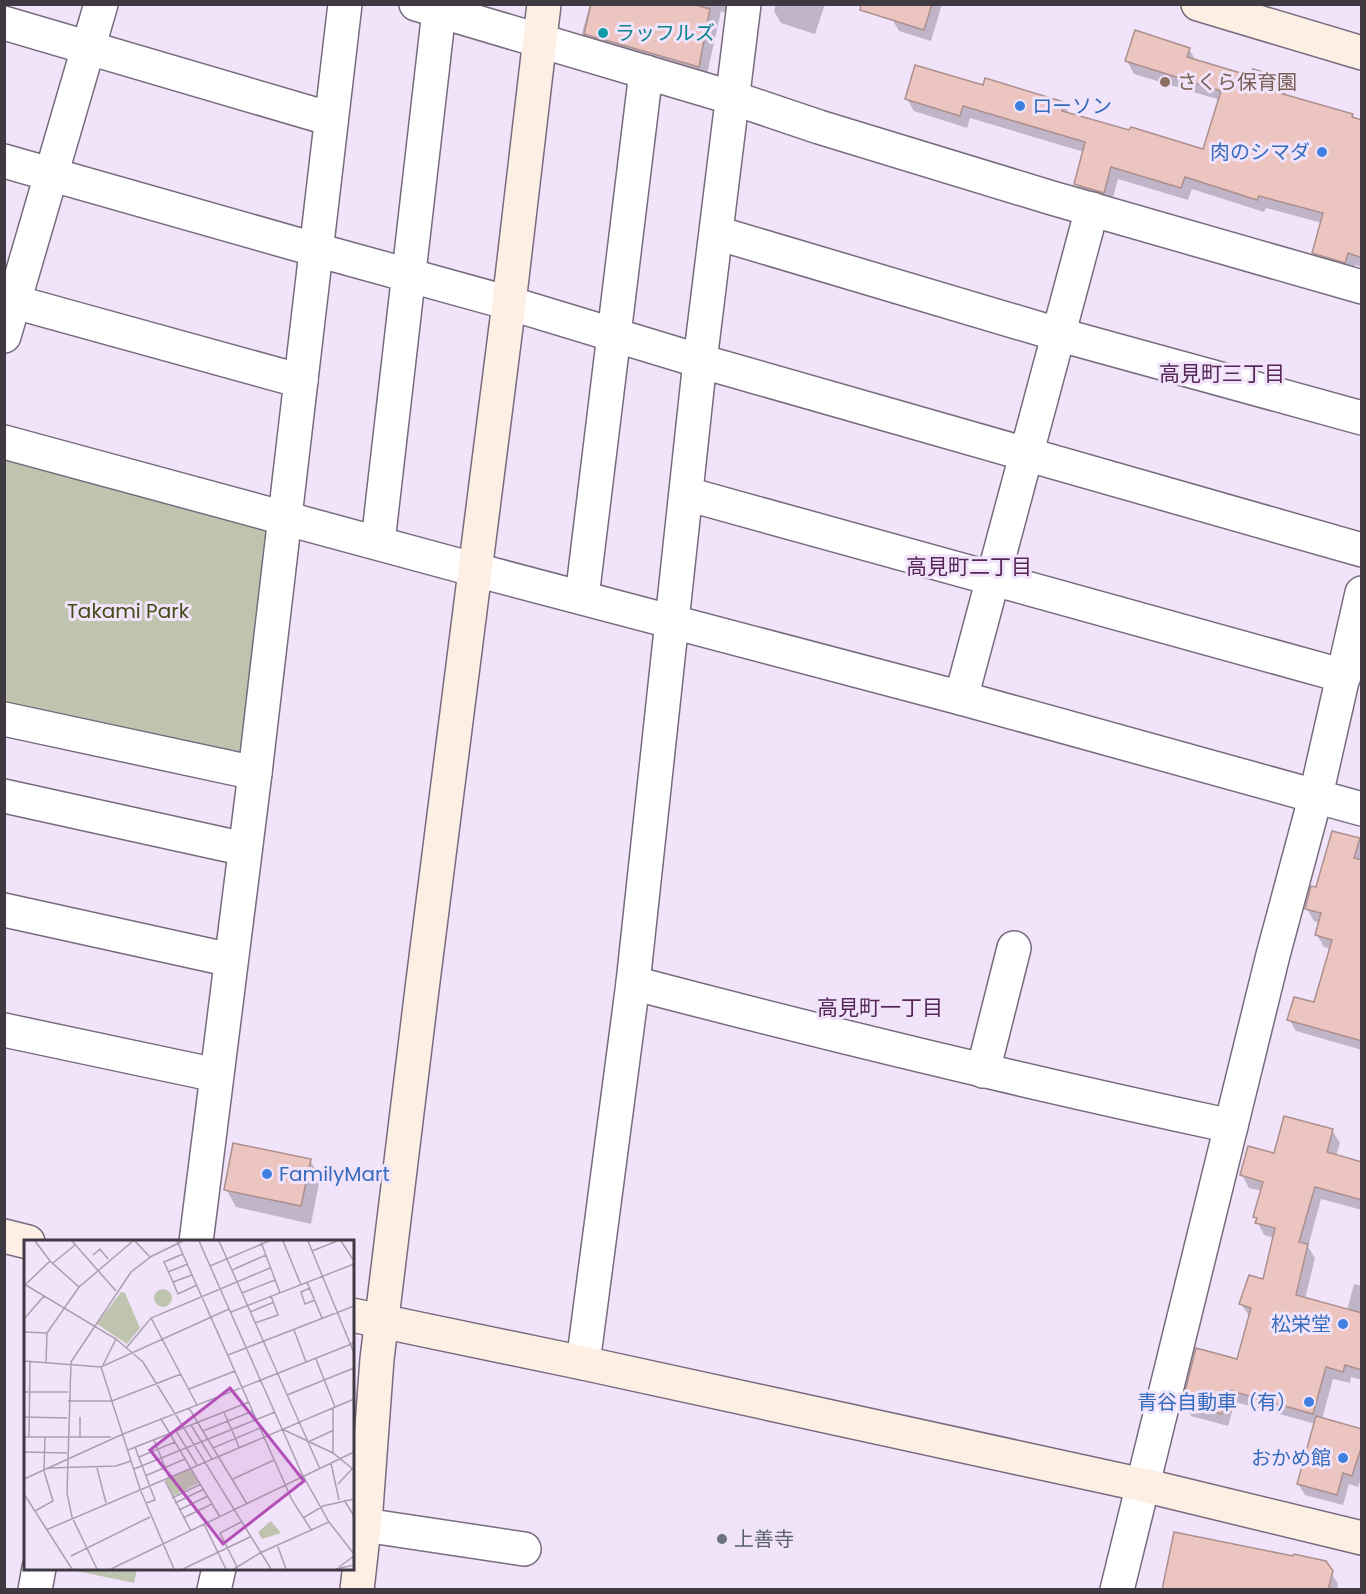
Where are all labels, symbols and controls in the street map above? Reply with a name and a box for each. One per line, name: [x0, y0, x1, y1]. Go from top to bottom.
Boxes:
place label: ラッフルズ: [615, 19, 715, 47]
marker: ラッフルズ: [596, 26, 610, 40]
place label: さくら保育園: [1177, 68, 1297, 96]
marker: さくら保育園: [1158, 75, 1172, 89]
place label: ローソン: [1032, 92, 1112, 120]
marker: ローソン: [1013, 99, 1027, 113]
place label: 肉のシマダ: [1210, 138, 1310, 166]
marker: 肉のシマダ: [1315, 145, 1329, 159]
district label: 高見町三丁目: [1159, 359, 1285, 388]
district label: 高見町二丁目: [906, 552, 1032, 581]
park label: Takami Park: [67, 597, 190, 625]
district label: 高見町一丁目: [817, 993, 943, 1022]
place label: FamilyMart: [279, 1160, 390, 1188]
marker: FamilyMart: [260, 1167, 274, 1181]
inset map: [24, 1240, 354, 1570]
place label: 松栄堂: [1271, 1310, 1331, 1338]
marker: 松栄堂: [1336, 1317, 1350, 1331]
place label: 青谷自動車（有）: [1137, 1388, 1297, 1416]
marker: 青谷自動車（有）: [1302, 1395, 1316, 1409]
place label: おかめ館: [1251, 1444, 1331, 1472]
marker: おかめ館: [1336, 1451, 1350, 1465]
place label: 上善寺: [734, 1525, 794, 1553]
marker: 上善寺: [715, 1532, 729, 1546]

